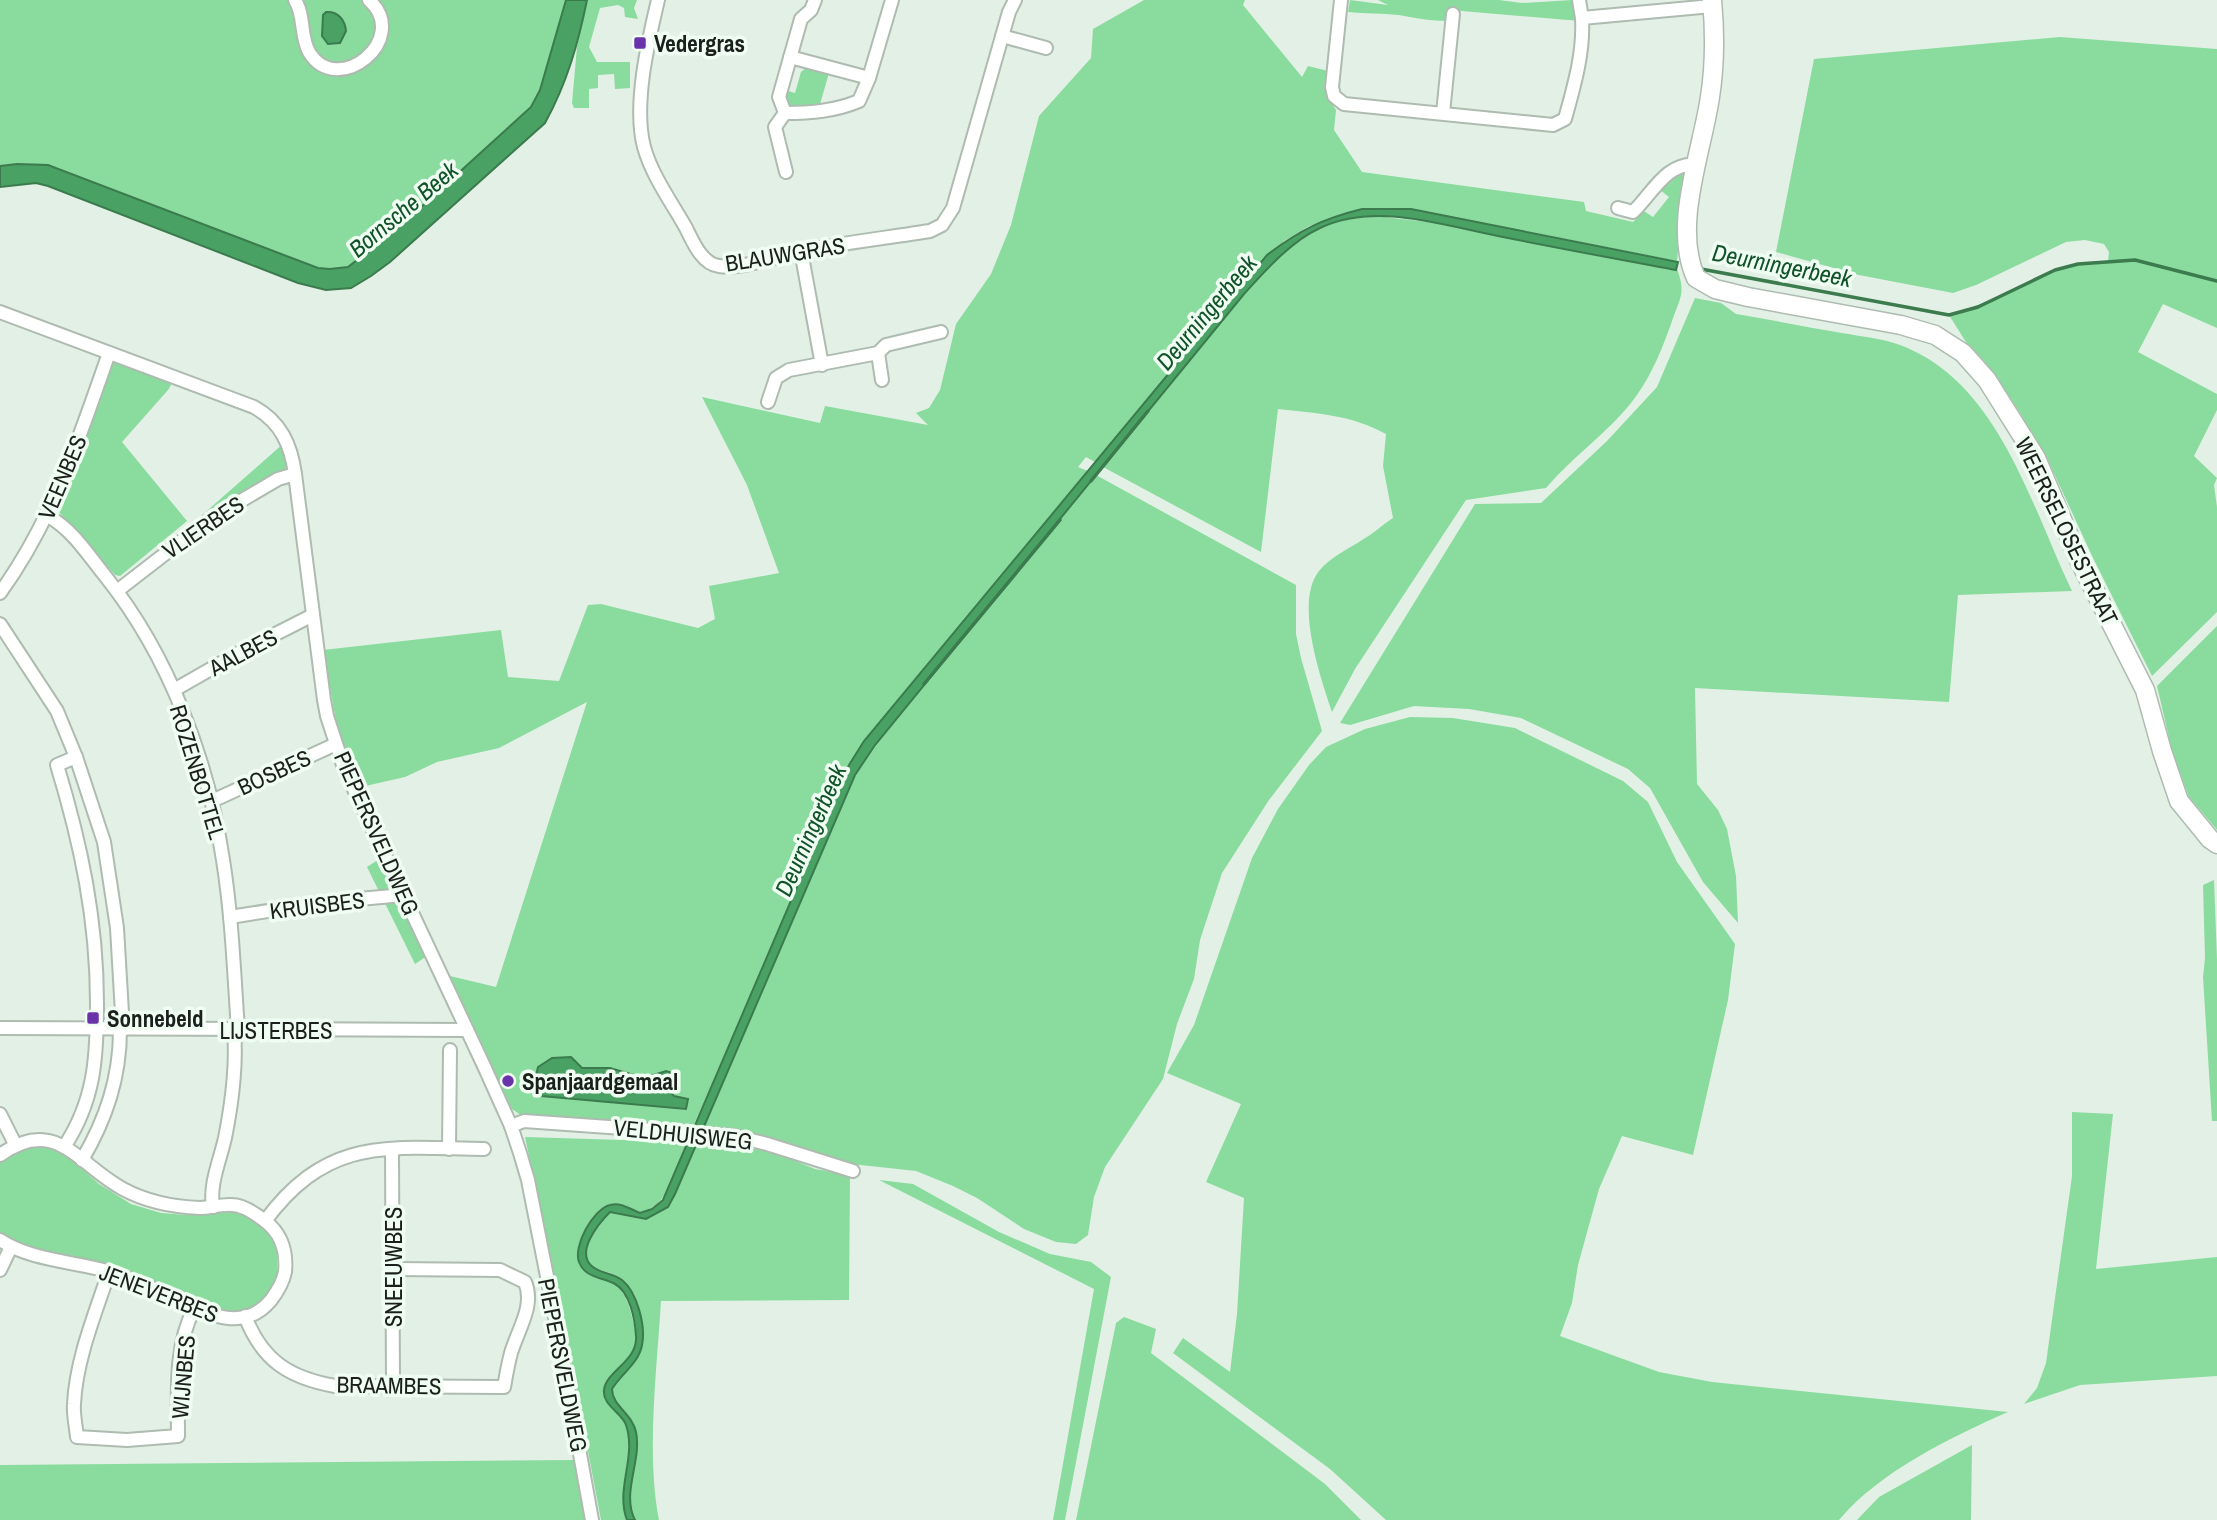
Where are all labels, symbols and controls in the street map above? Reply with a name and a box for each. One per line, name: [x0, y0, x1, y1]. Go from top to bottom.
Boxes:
place label: Vedergras: [654, 28, 745, 59]
marker: Vedergras: [632, 35, 648, 51]
water label: Bornsche Beek: [342, 153, 465, 264]
street label: BLAUWGRAS: [723, 229, 847, 279]
water label: Deurningerbeek: [1710, 236, 1855, 294]
water label: Deurningerbeek: [1148, 247, 1264, 376]
street label: VEENBES: [30, 430, 94, 524]
street label: WEERSELOSESTRAAT: [2008, 432, 2126, 630]
street label: VLIERBES: [156, 488, 250, 566]
street label: AALBES: [202, 621, 283, 683]
street label: ROZENBOTTEL: [163, 701, 233, 844]
street label: BOSBES: [232, 742, 316, 802]
street label: PIEPERSVELDWEG: [327, 746, 427, 920]
water label: Deurningerbeek: [767, 758, 854, 901]
street label: KRUISBES: [268, 884, 366, 926]
place label: Sonnebeld: [107, 1003, 203, 1034]
marker: Sonnebeld: [85, 1010, 101, 1026]
street label: LIJSTERBES: [219, 1015, 333, 1046]
place label: Spanjaardgemaal: [522, 1066, 678, 1097]
marker: Spanjaardgemaal: [500, 1073, 516, 1089]
street label: VELDHUISWEG: [612, 1111, 754, 1157]
street label: SNEEUWBES: [378, 1207, 409, 1327]
street label: JENEVERBES: [95, 1256, 223, 1330]
street label: PIEPERSVELDWEG: [531, 1276, 595, 1454]
street label: WIJNBES: [164, 1334, 202, 1420]
street label: BRAAMBES: [336, 1369, 442, 1401]

